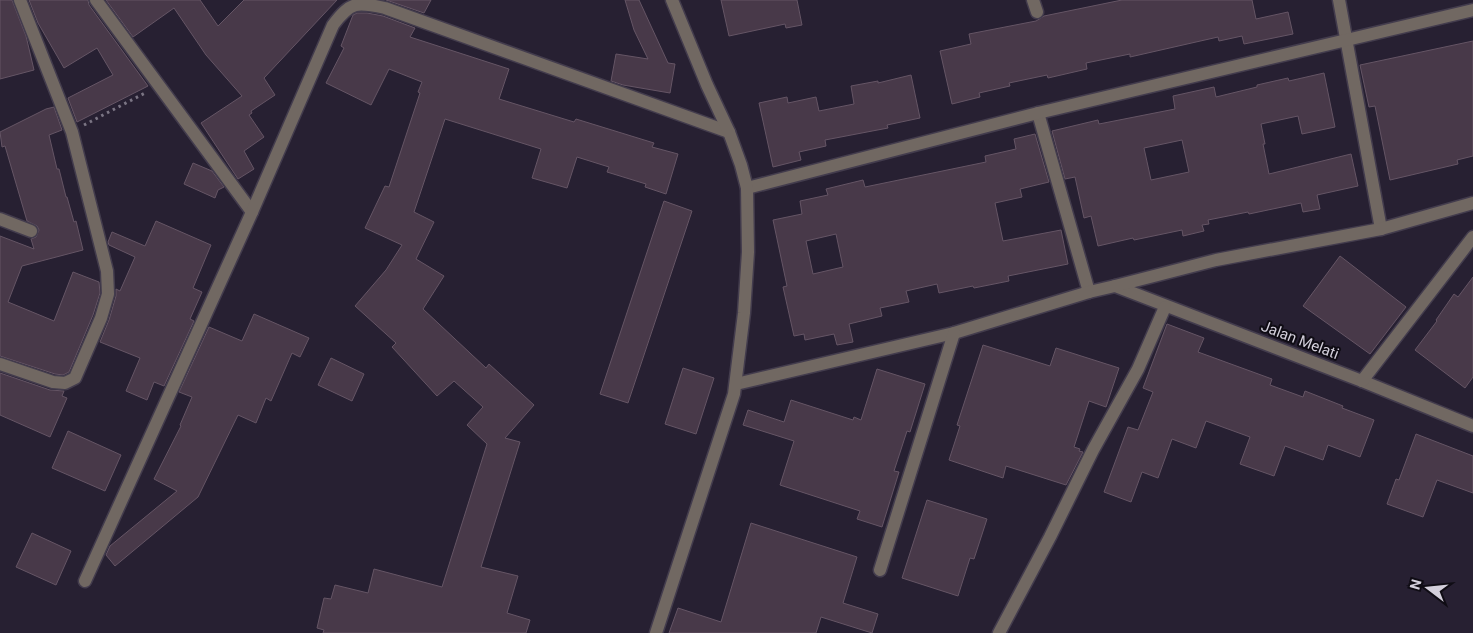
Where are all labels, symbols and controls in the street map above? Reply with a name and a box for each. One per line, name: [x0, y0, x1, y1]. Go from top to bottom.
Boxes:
street label: Jalan Melati: [1259, 317, 1341, 363]
north arrow: [1403, 563, 1453, 613]
text: N: [1406, 577, 1425, 591]

